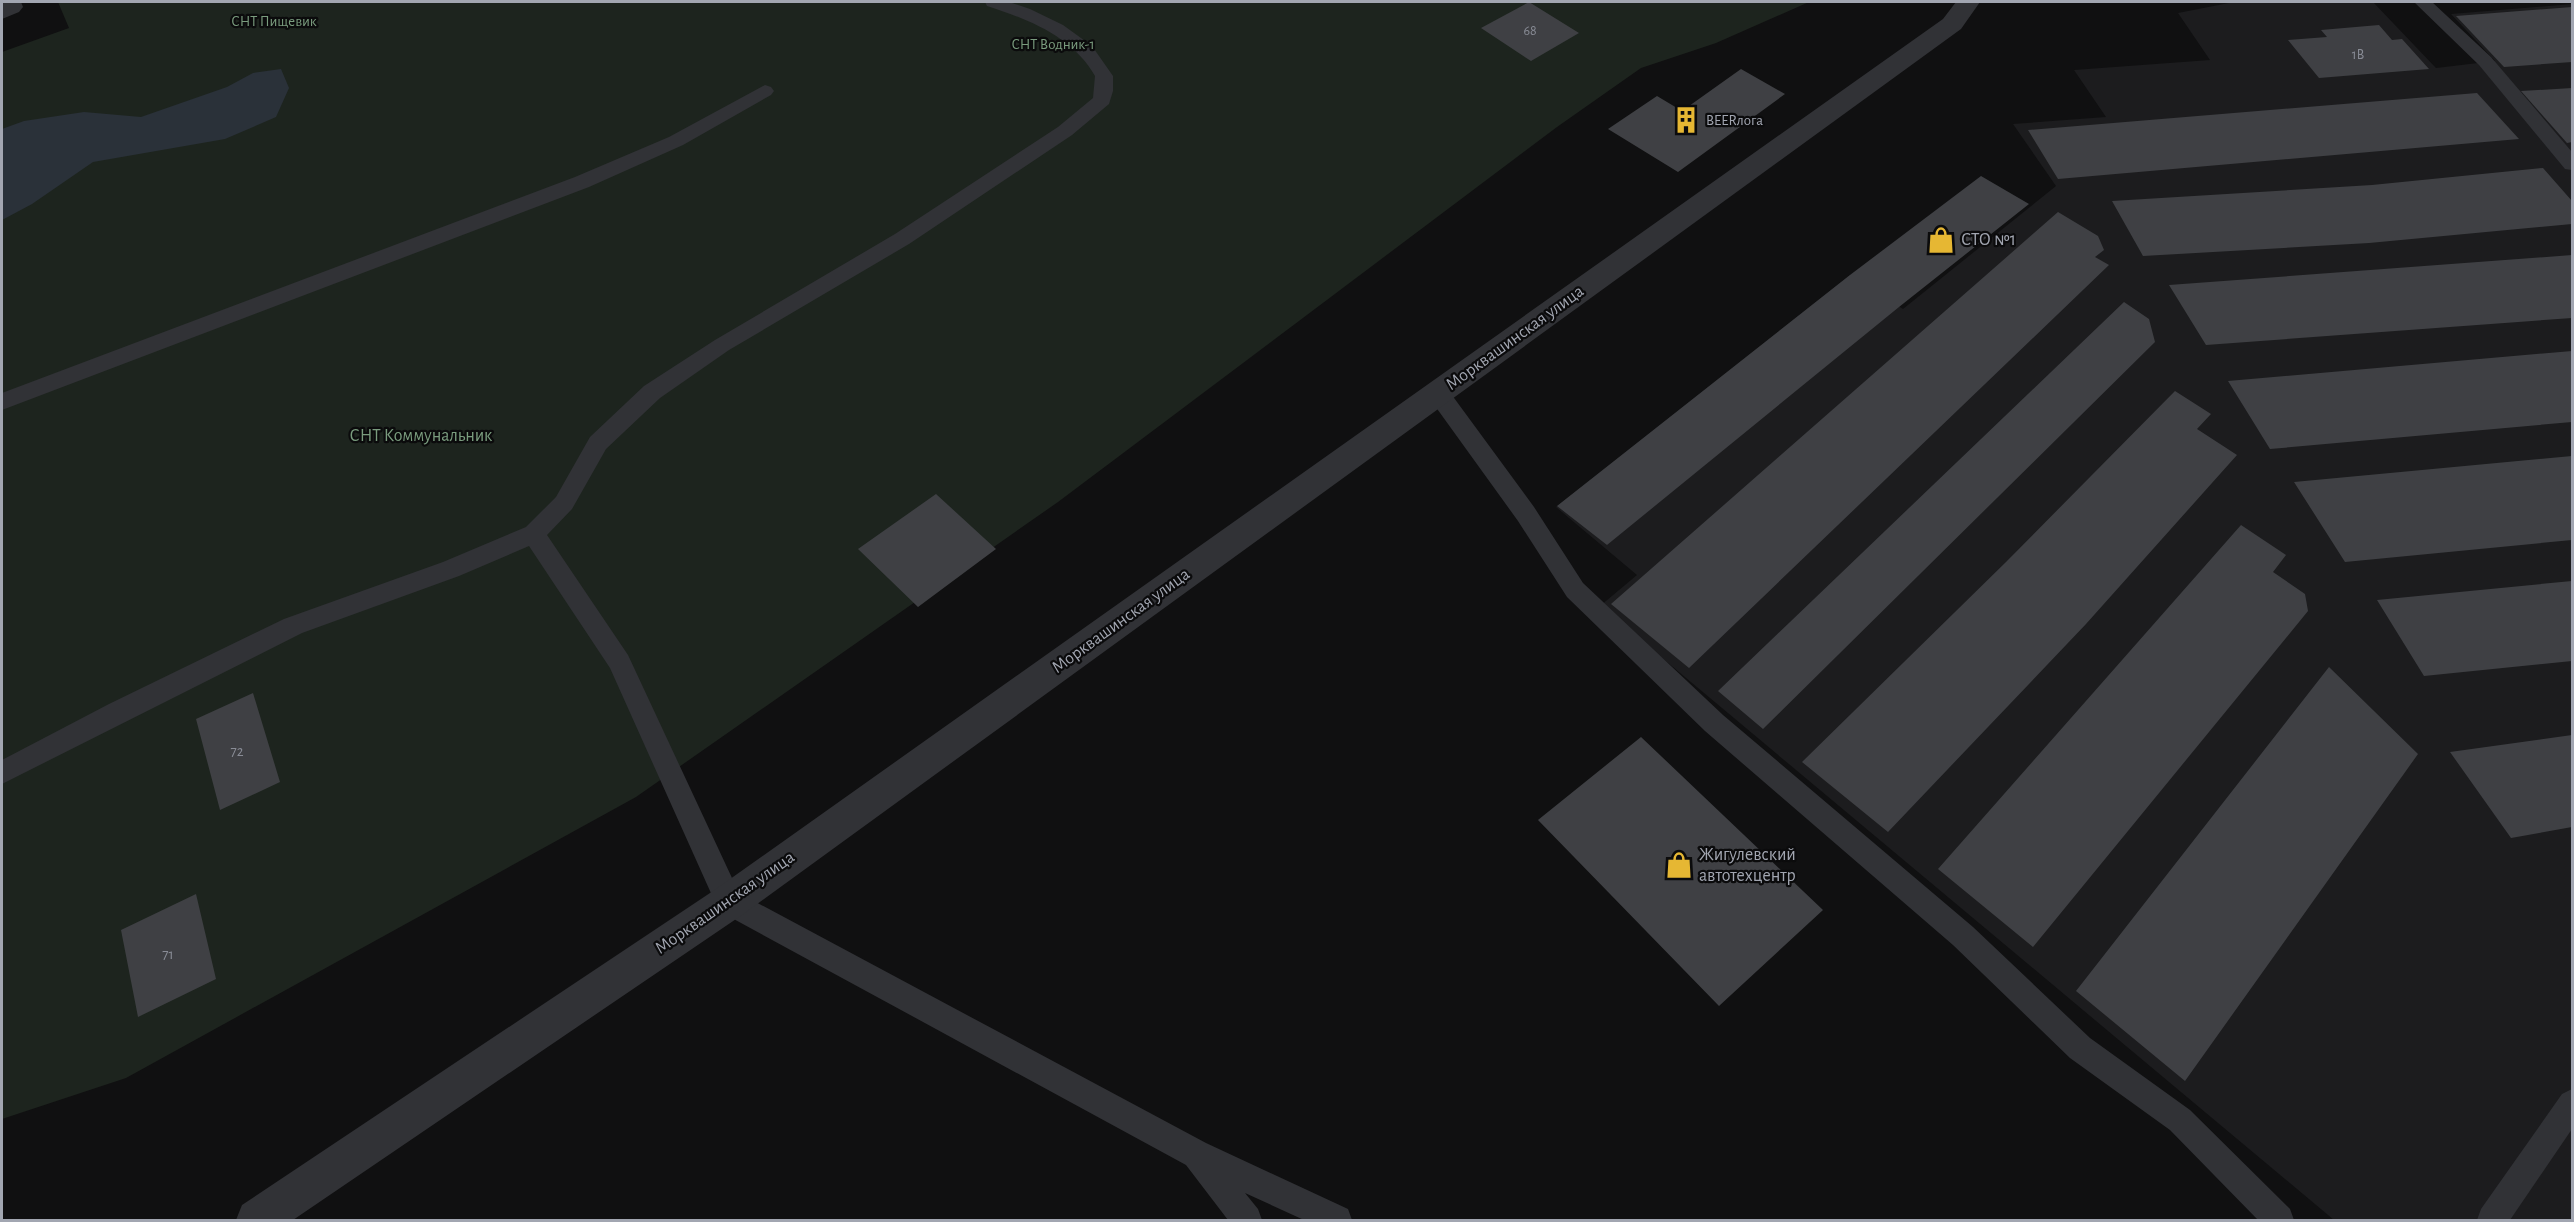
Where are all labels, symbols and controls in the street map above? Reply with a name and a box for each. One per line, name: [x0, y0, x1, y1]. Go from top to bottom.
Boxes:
park label: СНТ Пищевик: [231, 14, 317, 29]
house number: 68: [1523, 24, 1537, 38]
park label: СНТ Водник-1: [1011, 37, 1095, 52]
house number: 1В: [2352, 48, 2364, 62]
building icon: BEERлога: [1671, 105, 1701, 135]
place label: BEERлога: [1706, 113, 1763, 128]
shop icon: СТО №1: [1926, 225, 1956, 255]
place label: СТО №1: [1961, 231, 2016, 249]
street label: Морквашинская улица: [1443, 282, 1587, 394]
park label: СНТ Коммунальник: [350, 427, 493, 445]
street label: Морквашинская улица: [1049, 565, 1193, 677]
house number: 72: [230, 744, 244, 759]
place label: Жигулевский автотехцентр: [1699, 846, 1796, 885]
street label: Морквашинская улица: [652, 848, 798, 958]
shop icon: Жигулевский автотехцентр: [1664, 850, 1694, 880]
house number: 71: [162, 947, 174, 962]

